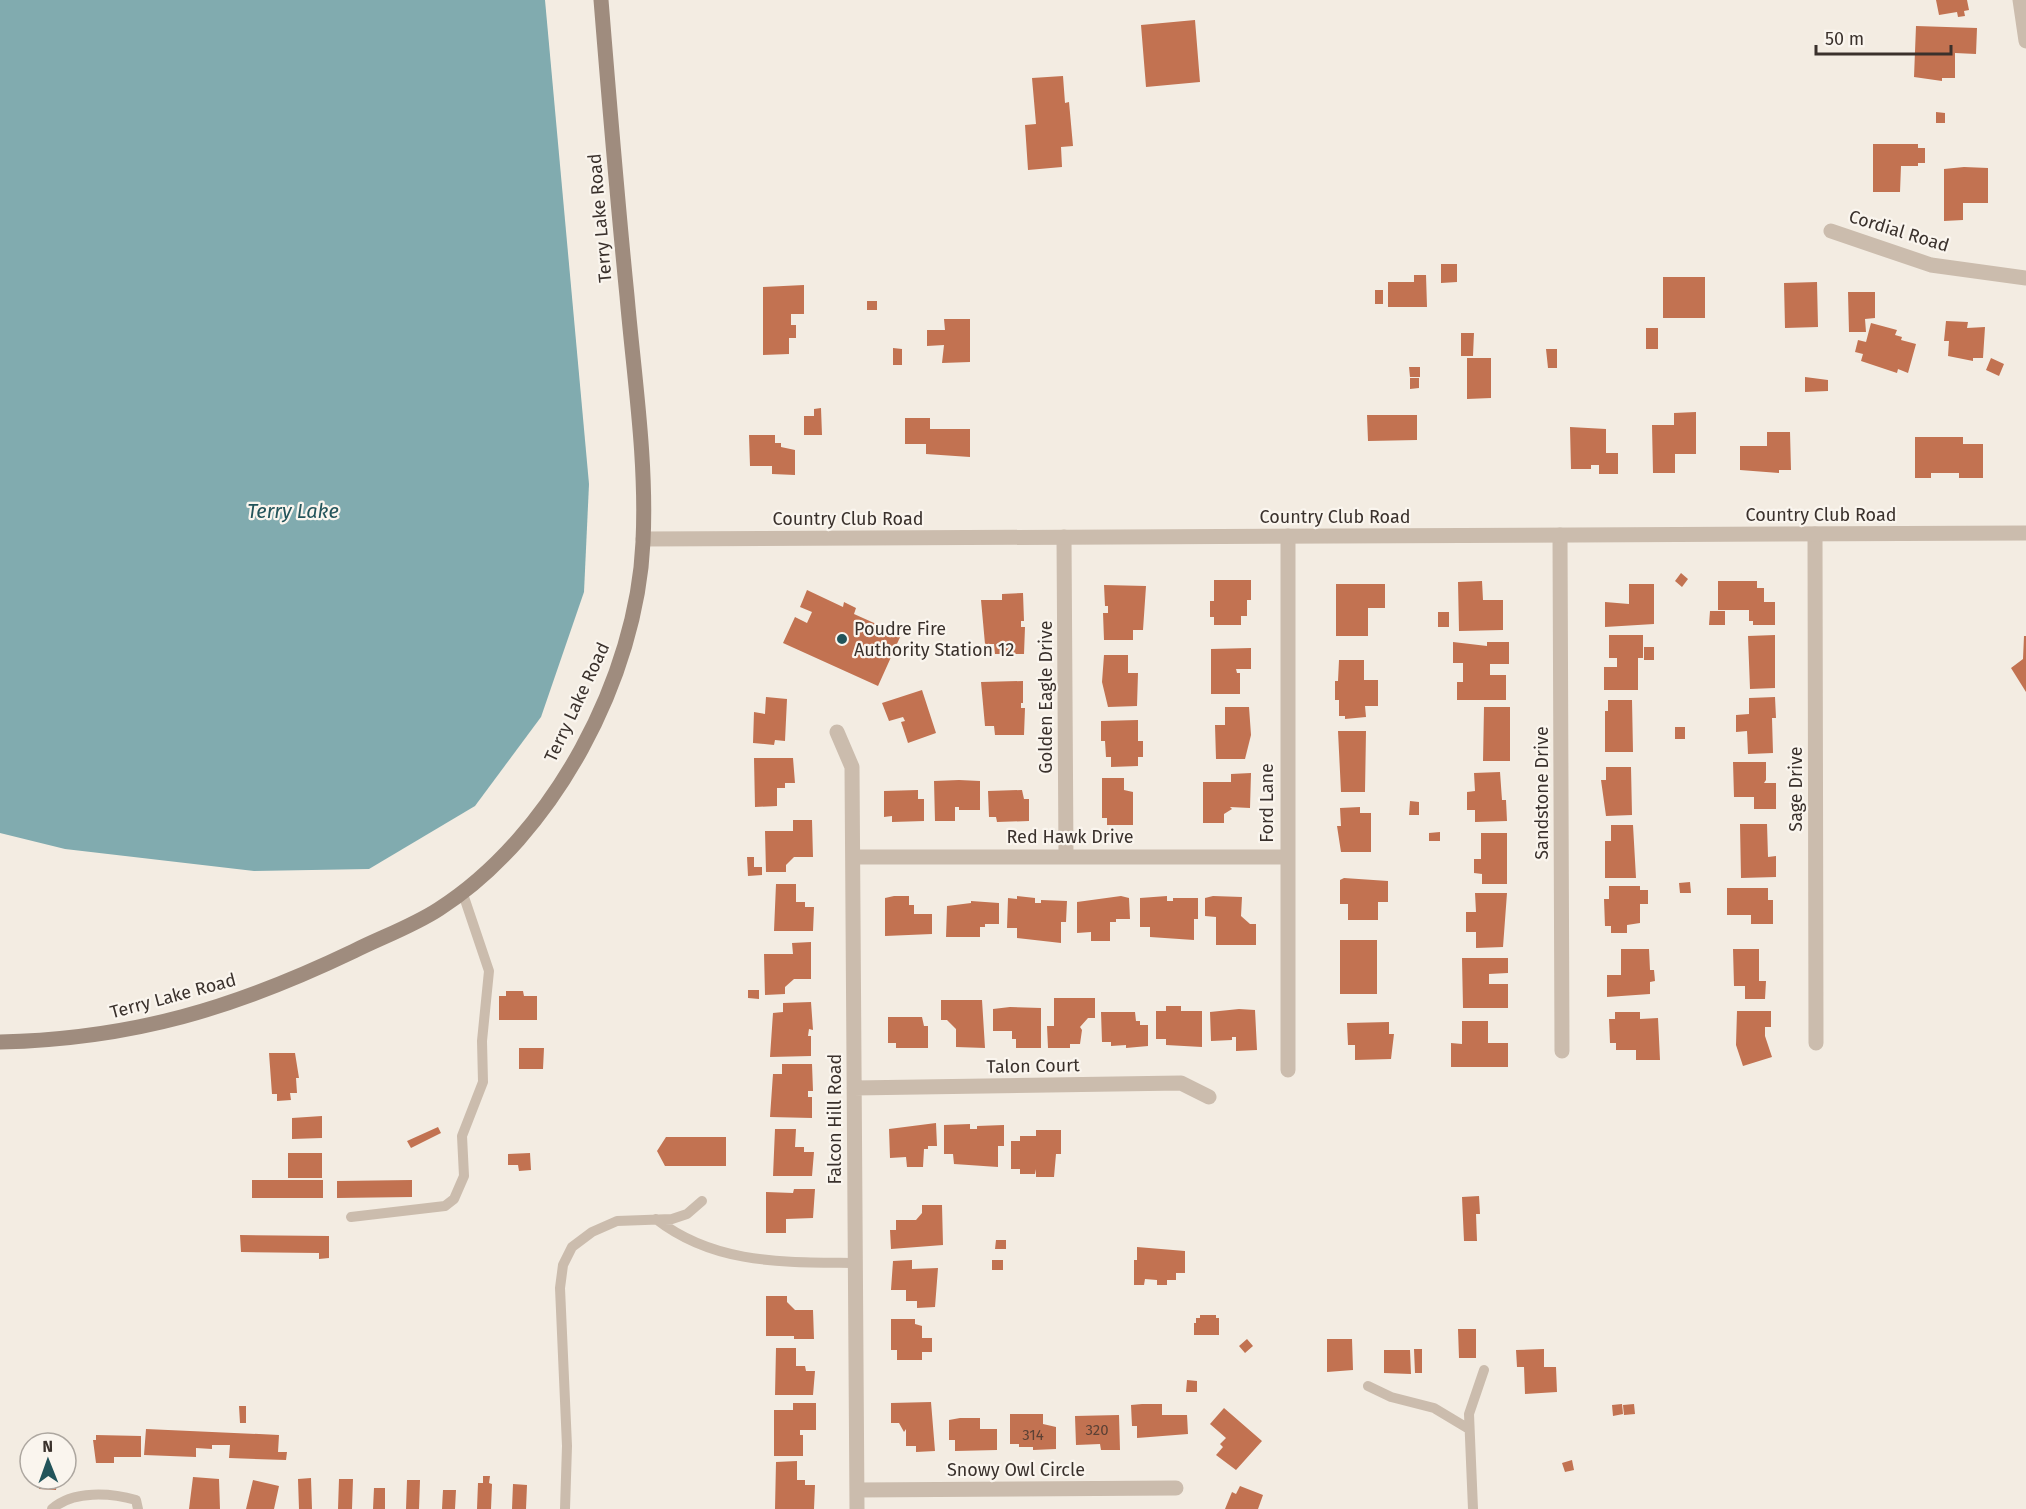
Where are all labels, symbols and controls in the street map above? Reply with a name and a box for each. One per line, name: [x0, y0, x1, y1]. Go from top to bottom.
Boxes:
scale bar: [1816, 18, 1951, 56]
text: 50 m: [1825, 28, 1864, 50]
street label: Terry Lake Road: [583, 153, 617, 283]
street label: Cordial Road: [1846, 205, 1952, 257]
water label: Terry Lake: [247, 499, 339, 523]
street label: Country Club Road: [1746, 504, 1896, 526]
street label: Country Club Road: [1260, 506, 1410, 528]
street label: Country Club Road: [773, 508, 923, 530]
place label: Poudre Fire Authority Station 12: [854, 618, 1015, 661]
street label: Golden Eagle Drive: [1035, 620, 1057, 774]
marker: Poudre Fire Authority Station 12: [835, 632, 849, 646]
street label: Terry Lake Road: [540, 639, 614, 765]
street label: Sandstone Drive: [1531, 726, 1553, 860]
street label: Sage Drive: [1785, 746, 1807, 832]
street label: Ford Lane: [1256, 763, 1278, 843]
street label: Red Hawk Drive: [1006, 826, 1134, 848]
street label: Terry Lake Road: [108, 969, 238, 1023]
street label: Falcon Hill Road: [824, 1054, 846, 1184]
street label: Talon Court: [986, 1054, 1080, 1078]
house number: 320: [1085, 1421, 1109, 1439]
house number: 314: [1022, 1426, 1044, 1444]
north arrow: [18, 1431, 78, 1491]
text: N: [42, 1437, 53, 1456]
street label: Snowy Owl Circle: [947, 1459, 1085, 1481]

